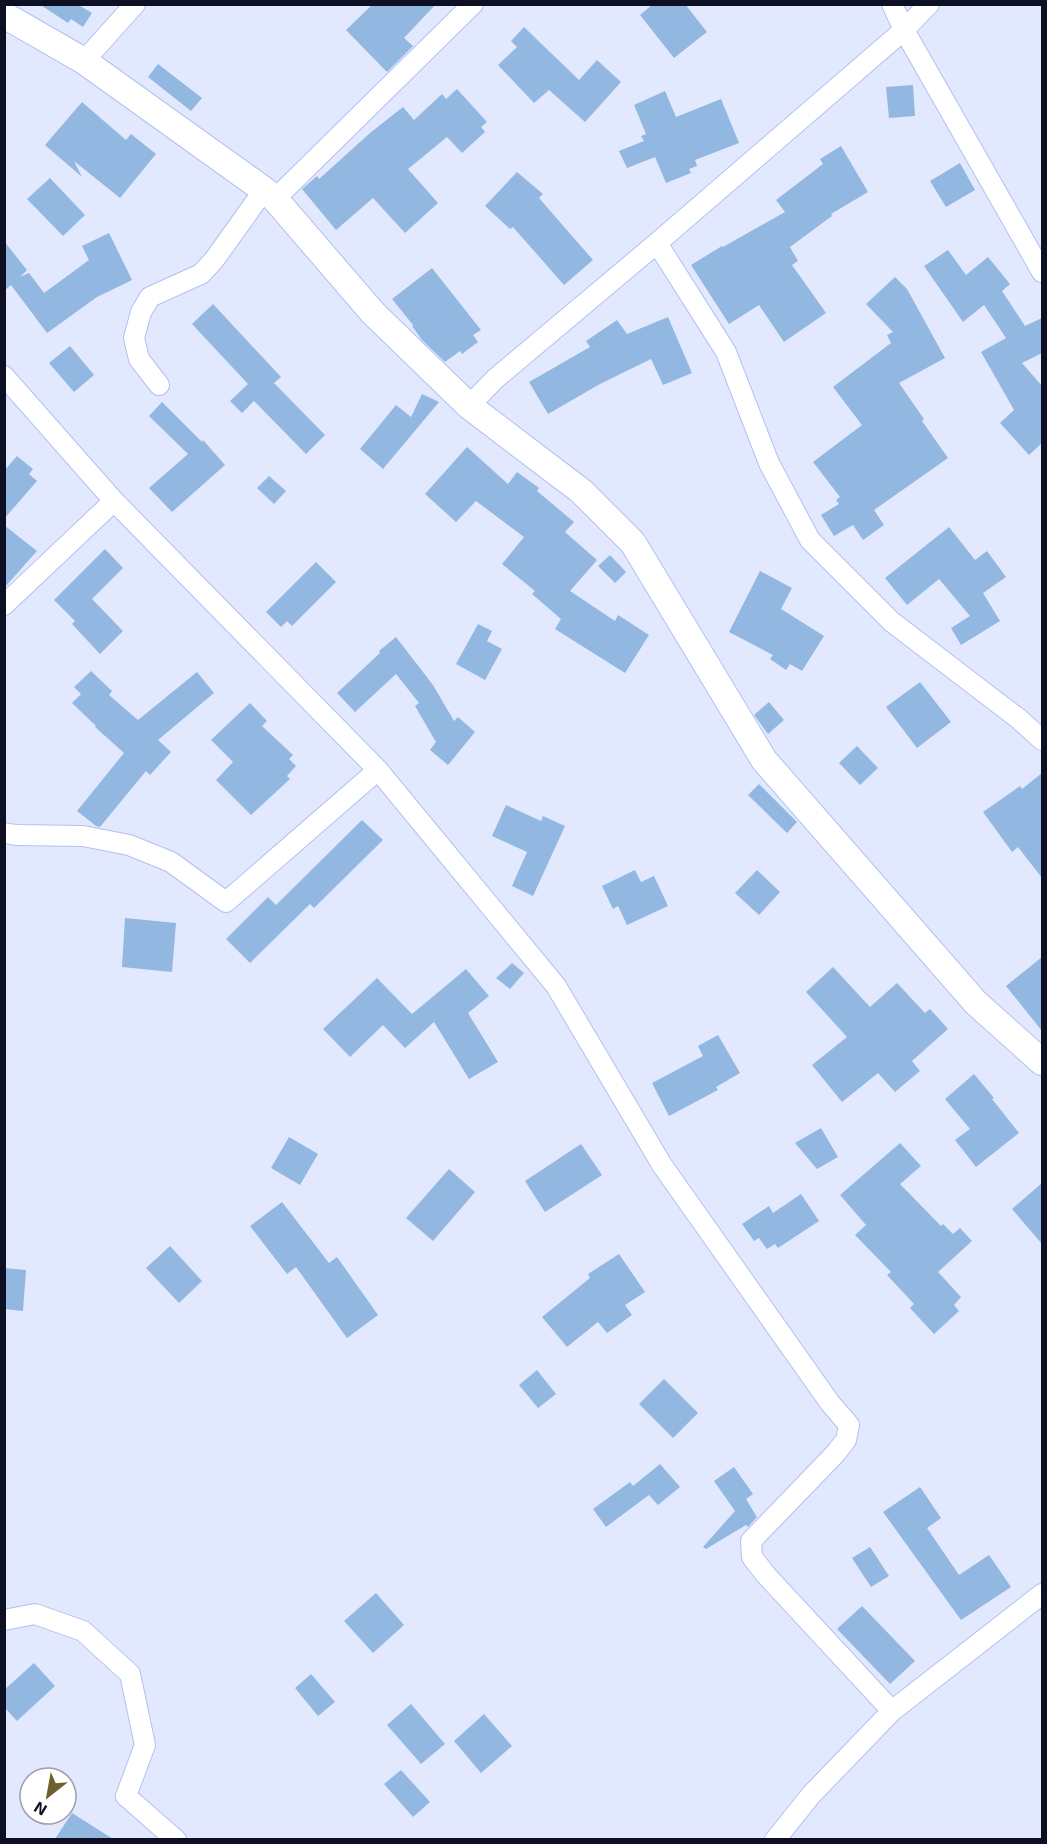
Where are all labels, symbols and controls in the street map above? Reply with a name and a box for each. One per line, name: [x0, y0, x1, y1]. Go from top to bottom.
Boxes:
north arrow: [18, 1766, 78, 1826]
text: N: [30, 1798, 50, 1820]

